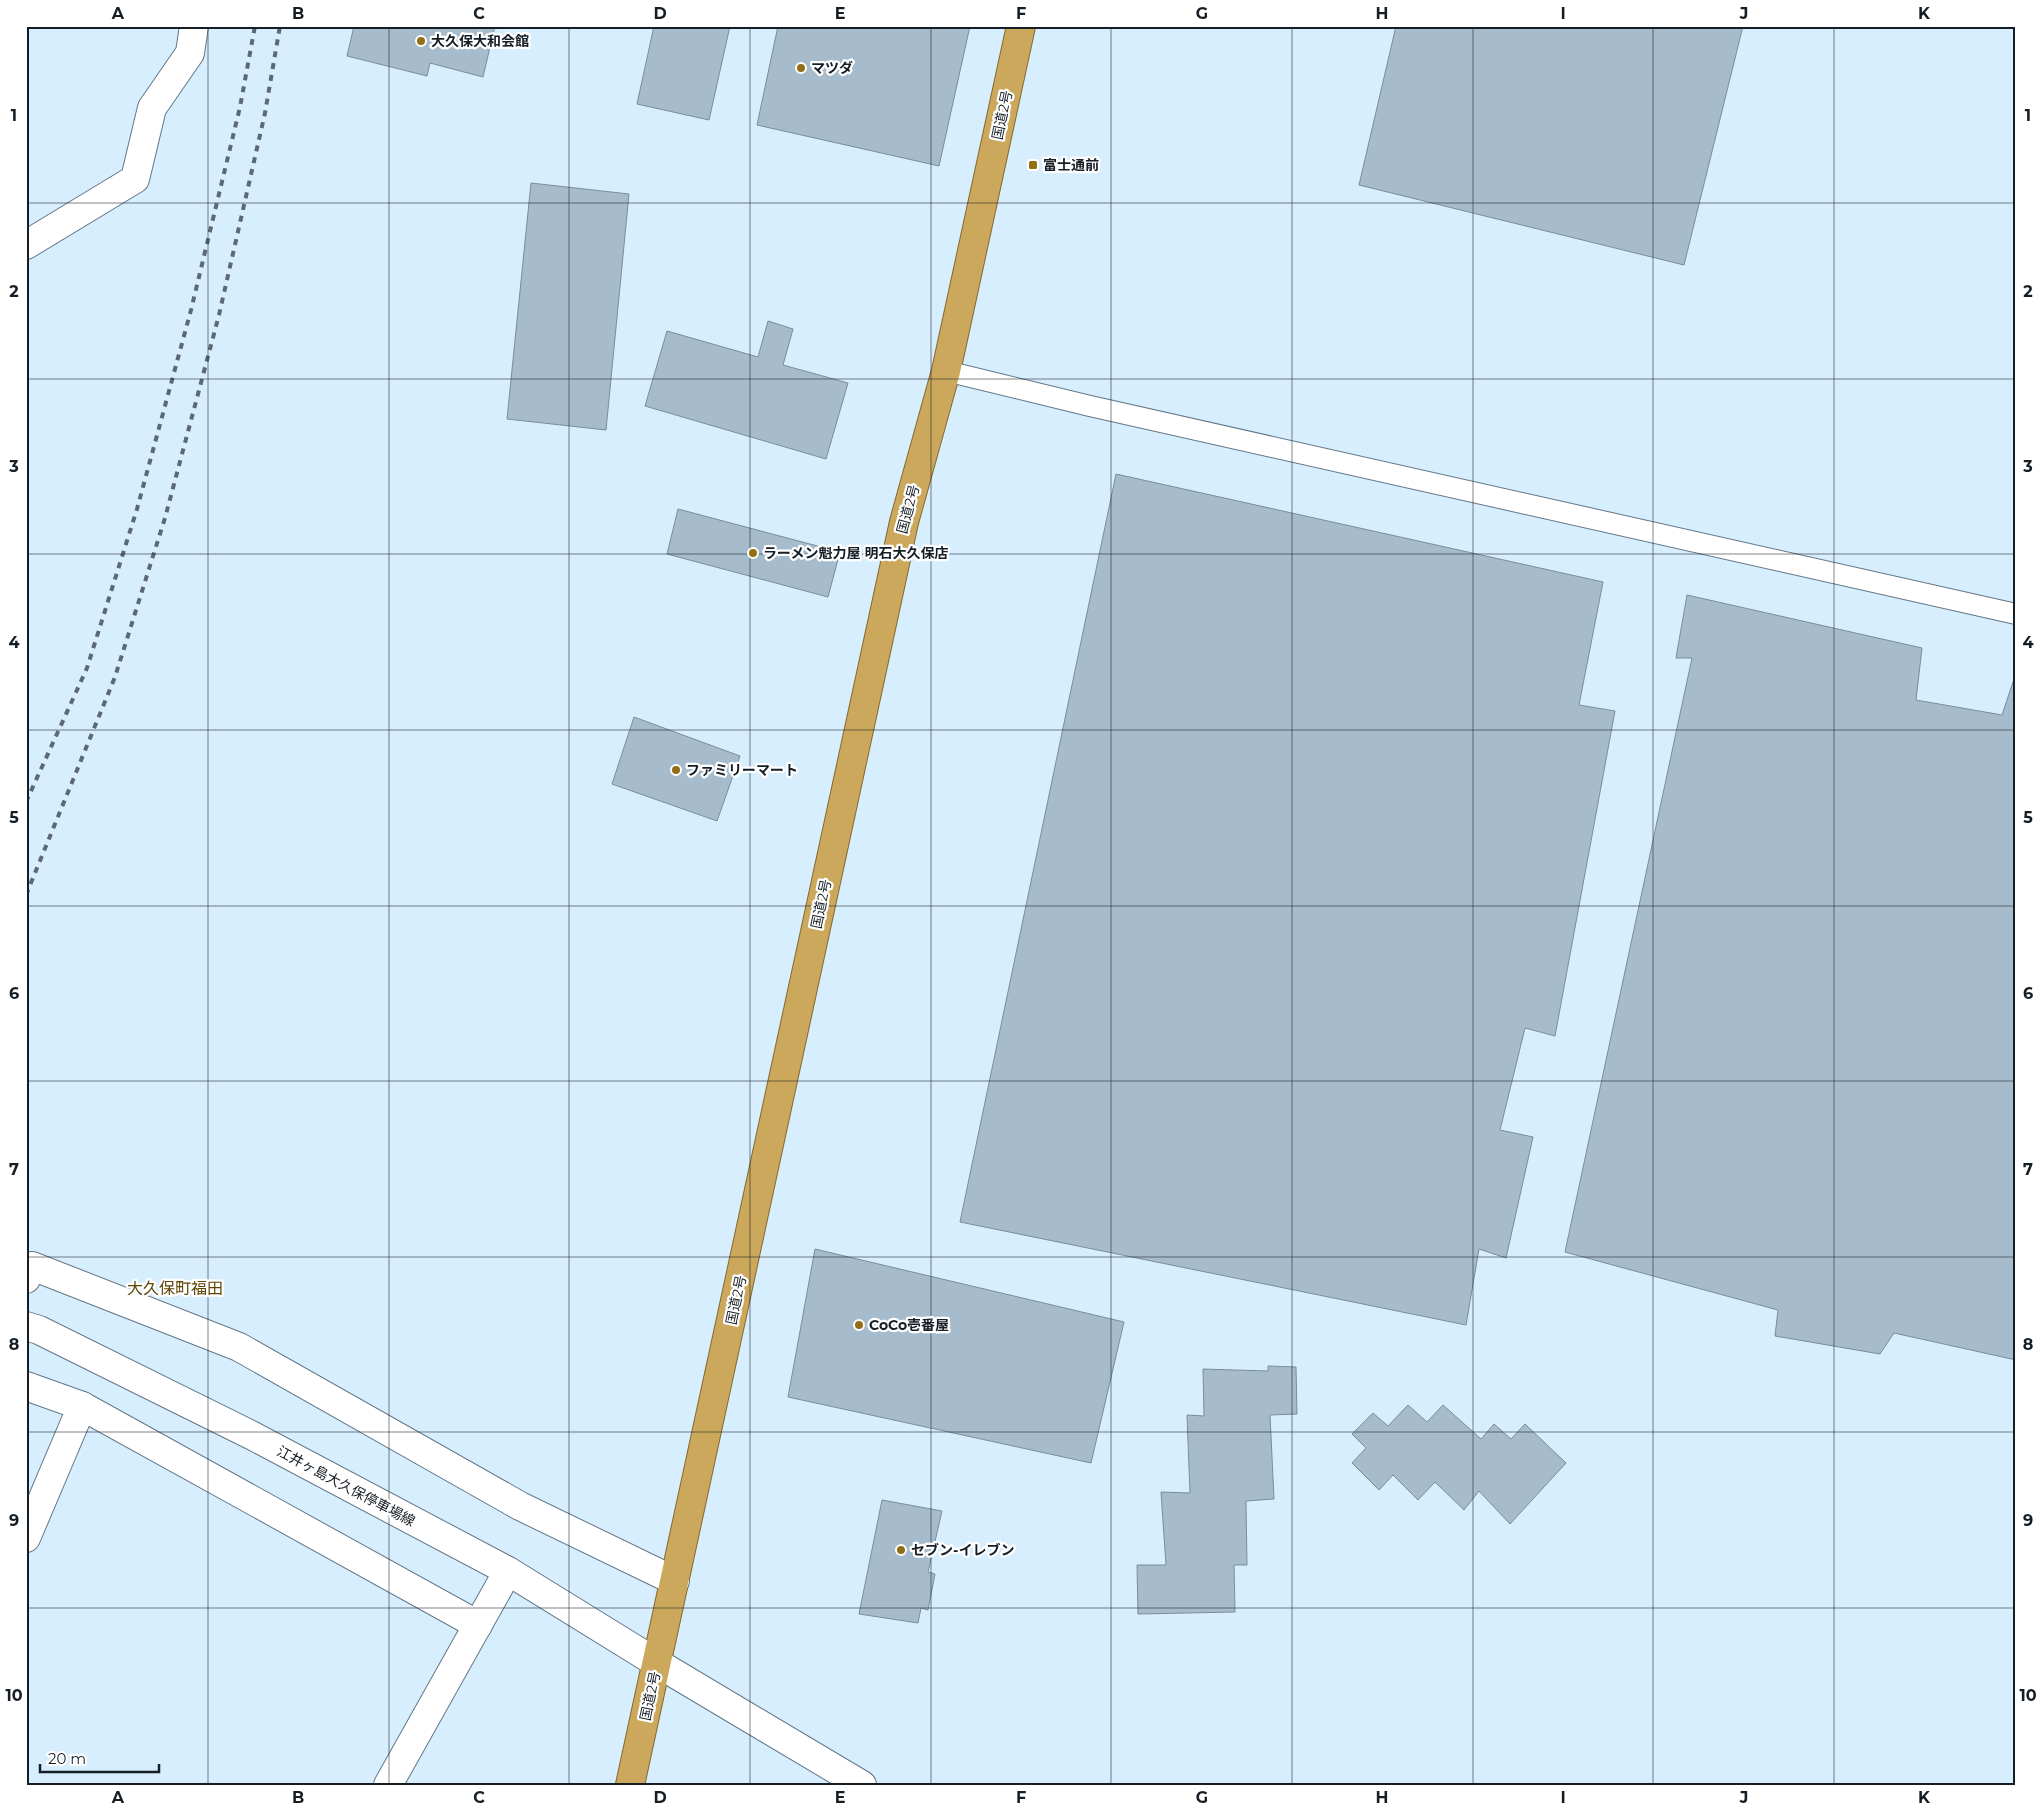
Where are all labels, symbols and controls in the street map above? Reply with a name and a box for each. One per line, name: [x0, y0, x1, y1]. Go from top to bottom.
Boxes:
text: A: [111, 4, 125, 23]
text: B: [292, 4, 304, 23]
text: C: [473, 4, 485, 23]
text: D: [653, 4, 667, 23]
text: E: [835, 4, 845, 23]
text: F: [1016, 4, 1026, 23]
text: G: [1196, 4, 1208, 23]
text: H: [1376, 4, 1388, 23]
text: I: [1560, 4, 1566, 23]
text: J: [1739, 4, 1748, 23]
text: K: [1918, 4, 1931, 23]
place label: 大久保大和会館: [431, 32, 529, 50]
marker: 大久保大和会館: [415, 35, 427, 47]
place label: マツダ: [811, 59, 853, 77]
marker: マツダ: [795, 62, 807, 74]
street label: 国道2号: [988, 89, 1016, 141]
text: 1: [11, 106, 17, 125]
text: 1: [2025, 106, 2031, 125]
place label: 富士通前: [1043, 156, 1099, 174]
marker: 富士通前: [1027, 159, 1039, 171]
text: 2: [9, 282, 19, 301]
text: 2: [2023, 282, 2033, 301]
text: 3: [8, 457, 19, 476]
text: 3: [2022, 457, 2033, 476]
street label: 国道2号: [893, 483, 923, 535]
place label: ラーメン魁力屋 明石大久保店: [763, 544, 948, 562]
marker: ラーメン魁力屋 明石大久保店: [747, 547, 759, 559]
text: 4: [8, 633, 20, 652]
text: 4: [2022, 633, 2034, 652]
place label: ファミリーマート: [686, 761, 798, 779]
marker: ファミリーマート: [670, 764, 682, 776]
text: 5: [9, 808, 19, 827]
text: 5: [2023, 808, 2033, 827]
street label: 国道2号: [807, 878, 835, 930]
text: 6: [9, 984, 19, 1003]
text: 6: [2023, 984, 2033, 1003]
text: 7: [9, 1160, 19, 1179]
text: 7: [2023, 1160, 2033, 1179]
street label: 国道2号: [722, 1274, 750, 1326]
district label: 大久保町福田: [127, 1279, 223, 1298]
place label: CoCo壱番屋: [869, 1316, 949, 1334]
marker: CoCo壱番屋: [853, 1319, 865, 1331]
text: 8: [9, 1335, 19, 1354]
text: 8: [2023, 1335, 2033, 1354]
street label: 江井ヶ島大久保停車場線: [274, 1442, 418, 1530]
text: 9: [9, 1511, 19, 1530]
text: 9: [2023, 1511, 2033, 1530]
place label: セブン-イレブン: [911, 1541, 1014, 1559]
marker: セブン-イレブン: [895, 1544, 907, 1556]
street label: 国道2号: [636, 1670, 664, 1722]
text: 10: [5, 1686, 23, 1705]
text: 10: [2019, 1686, 2037, 1705]
scale bar: [40, 1741, 159, 1773]
text: 20 m: [48, 1749, 86, 1768]
text: A: [111, 1788, 125, 1807]
text: B: [292, 1788, 304, 1807]
text: C: [473, 1788, 485, 1807]
text: D: [653, 1788, 667, 1807]
text: E: [835, 1788, 845, 1807]
text: F: [1016, 1788, 1026, 1807]
text: G: [1196, 1788, 1208, 1807]
text: H: [1376, 1788, 1388, 1807]
text: I: [1560, 1788, 1566, 1807]
text: J: [1739, 1788, 1748, 1807]
text: K: [1918, 1788, 1931, 1807]

